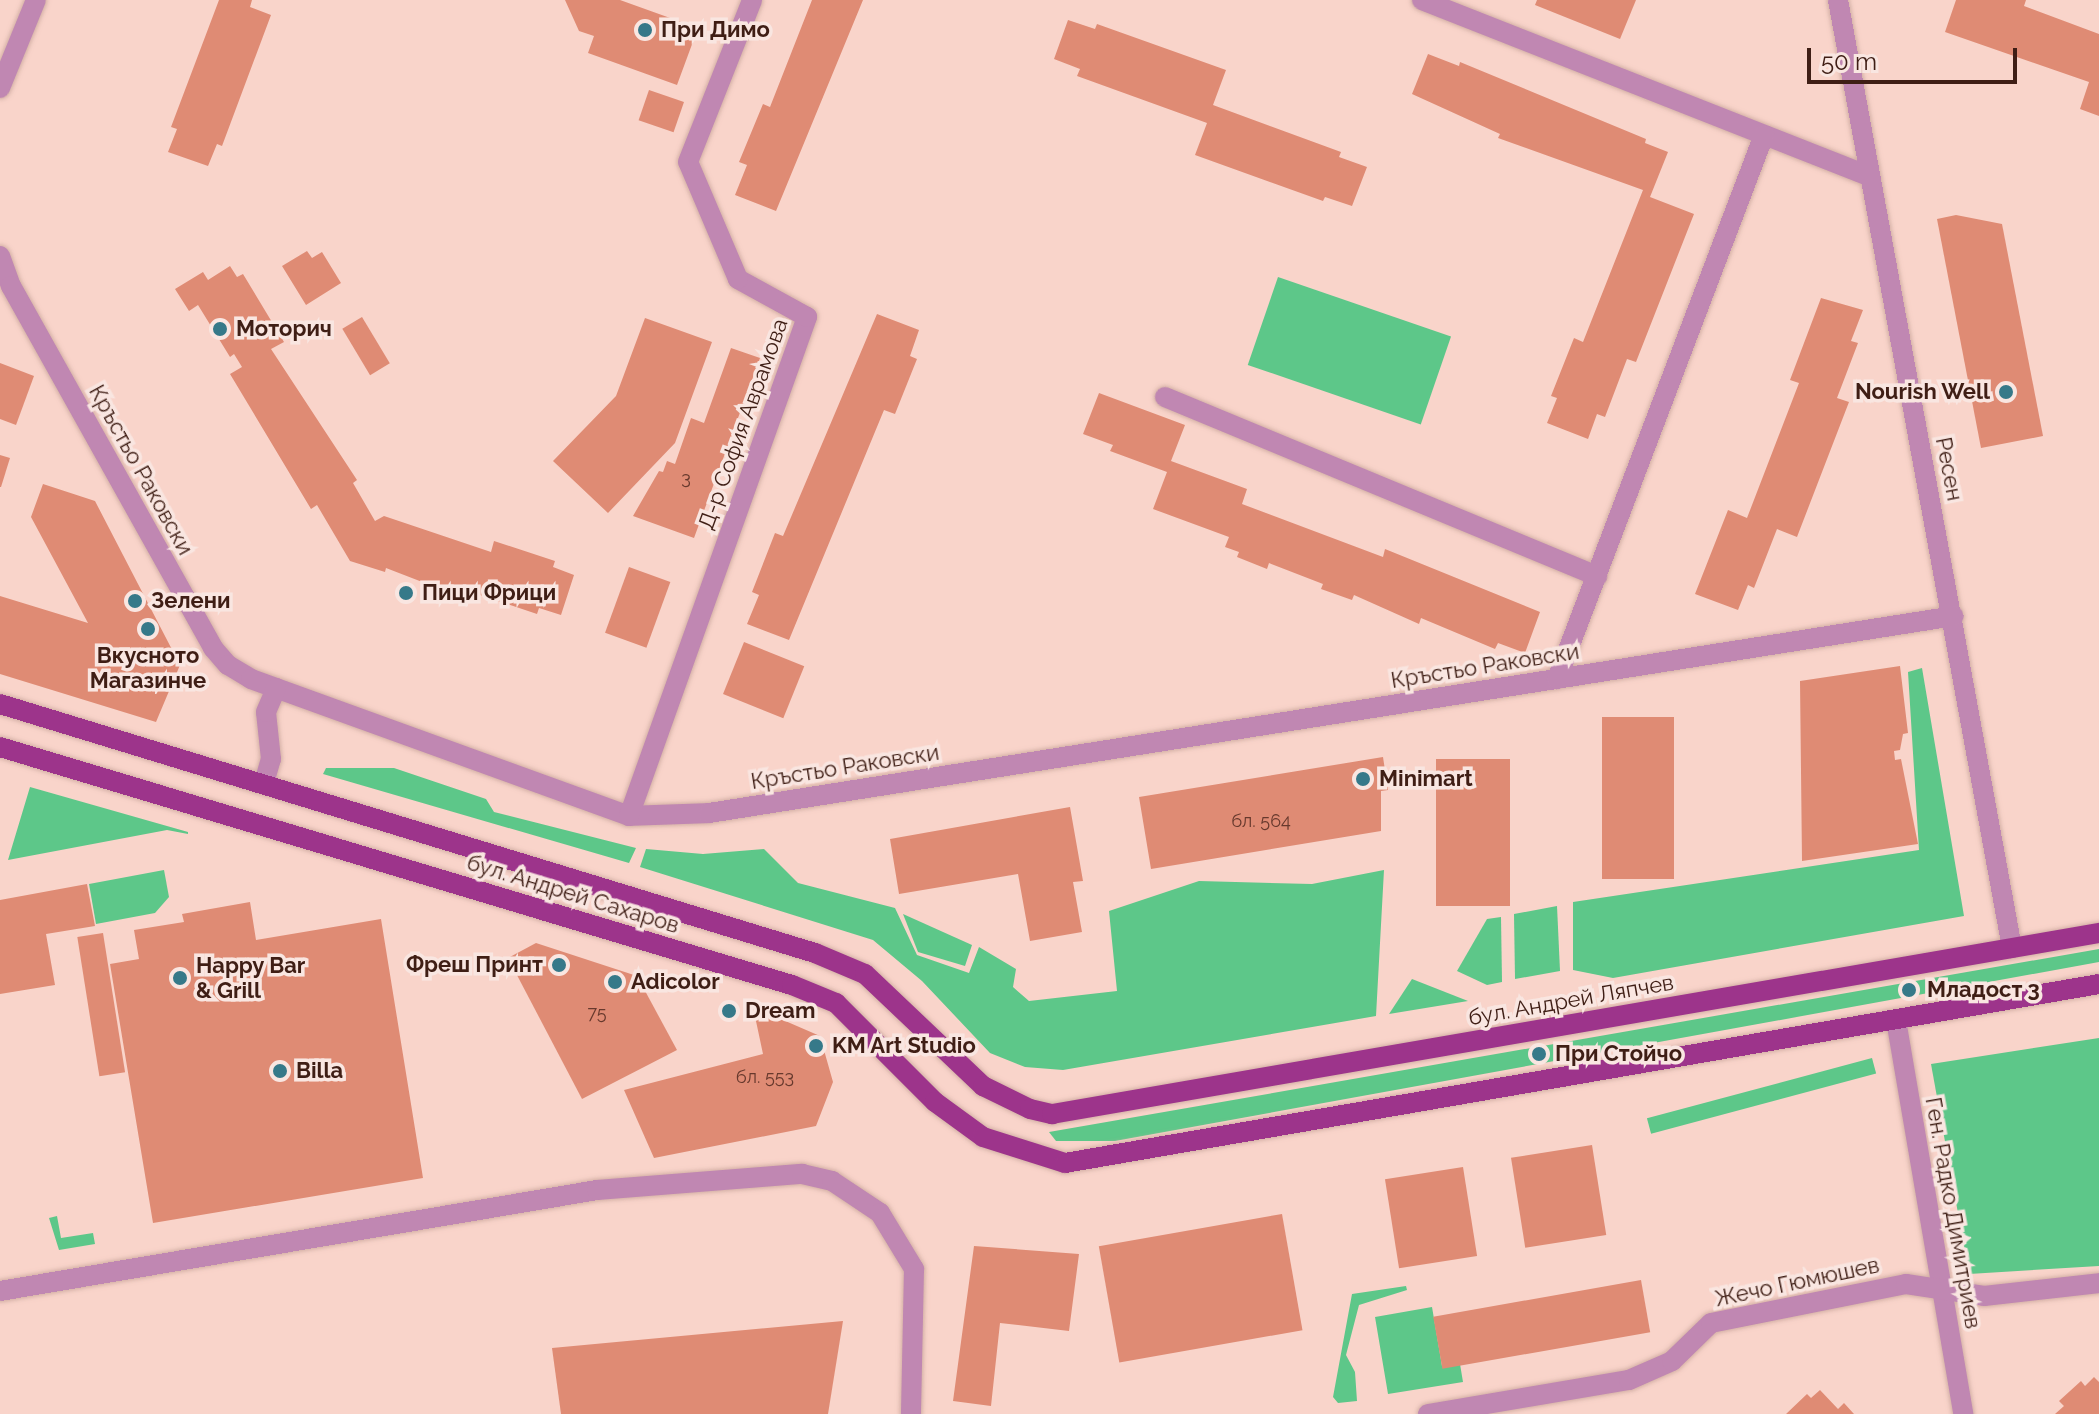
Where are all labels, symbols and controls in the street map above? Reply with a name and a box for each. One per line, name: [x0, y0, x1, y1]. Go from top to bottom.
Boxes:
place label: При Димо: [661, 17, 770, 43]
marker: При Димо: [636, 21, 654, 39]
scale bar: [1811, 32, 2021, 82]
text: 50 m: [1821, 47, 1877, 76]
street label: Д-р София Аврамова: [692, 315, 794, 533]
place label: Моторич: [236, 316, 332, 342]
marker: Моторич: [211, 320, 229, 338]
place label: Nourish Well: [1854, 379, 1990, 405]
street label: Кръстьо Раковски: [83, 380, 199, 560]
marker: Nourish Well: [1997, 383, 2015, 401]
street label: Ресен: [1930, 435, 1968, 503]
house number: 3: [681, 467, 691, 489]
place label: Пици Фрици: [422, 580, 556, 606]
marker: Пици Фрици: [397, 584, 415, 602]
place label: Зелени: [151, 588, 231, 614]
marker: Зелени: [126, 592, 144, 610]
marker: Вкусното Магазинче: [139, 620, 157, 638]
street label: Кръстьо Раковски: [1389, 638, 1581, 694]
place label: Вкусното Магазинче: [90, 642, 206, 694]
street label: Кръстьо Раковски: [749, 739, 941, 795]
place label: Minimart: [1379, 766, 1473, 792]
marker: Minimart: [1354, 770, 1372, 788]
house number: бл. 564: [1231, 810, 1291, 832]
street label: бул. Андрей Сахаров: [463, 849, 683, 939]
place label: Happy Bar & Grill: [196, 952, 306, 1004]
place label: Фреш Принт: [406, 952, 543, 978]
marker: Фреш Принт: [550, 956, 568, 974]
marker: Happy Bar & Grill: [171, 969, 189, 987]
place label: Adicolor: [631, 969, 720, 995]
street label: бул. Андрей Ляпчев: [1466, 969, 1676, 1031]
marker: Adicolor: [606, 973, 624, 991]
place label: Младост 3: [1927, 977, 2040, 1003]
marker: Младост 3: [1898, 979, 1920, 1001]
place label: Dream: [745, 998, 815, 1024]
house number: 75: [587, 1002, 607, 1024]
marker: Dream: [720, 1002, 738, 1020]
place label: KM Art Studio: [832, 1033, 976, 1059]
marker: KM Art Studio: [807, 1037, 825, 1055]
place label: При Стойчо: [1555, 1041, 1682, 1067]
marker: При Стойчо: [1530, 1045, 1548, 1063]
place label: Billa: [296, 1058, 343, 1084]
marker: Billa: [271, 1062, 289, 1080]
house number: бл. 553: [736, 1066, 794, 1088]
street label: Ген. Радко Димитриев: [1920, 1095, 1986, 1331]
street label: Жечо Гюмюшев: [1712, 1252, 1882, 1312]

